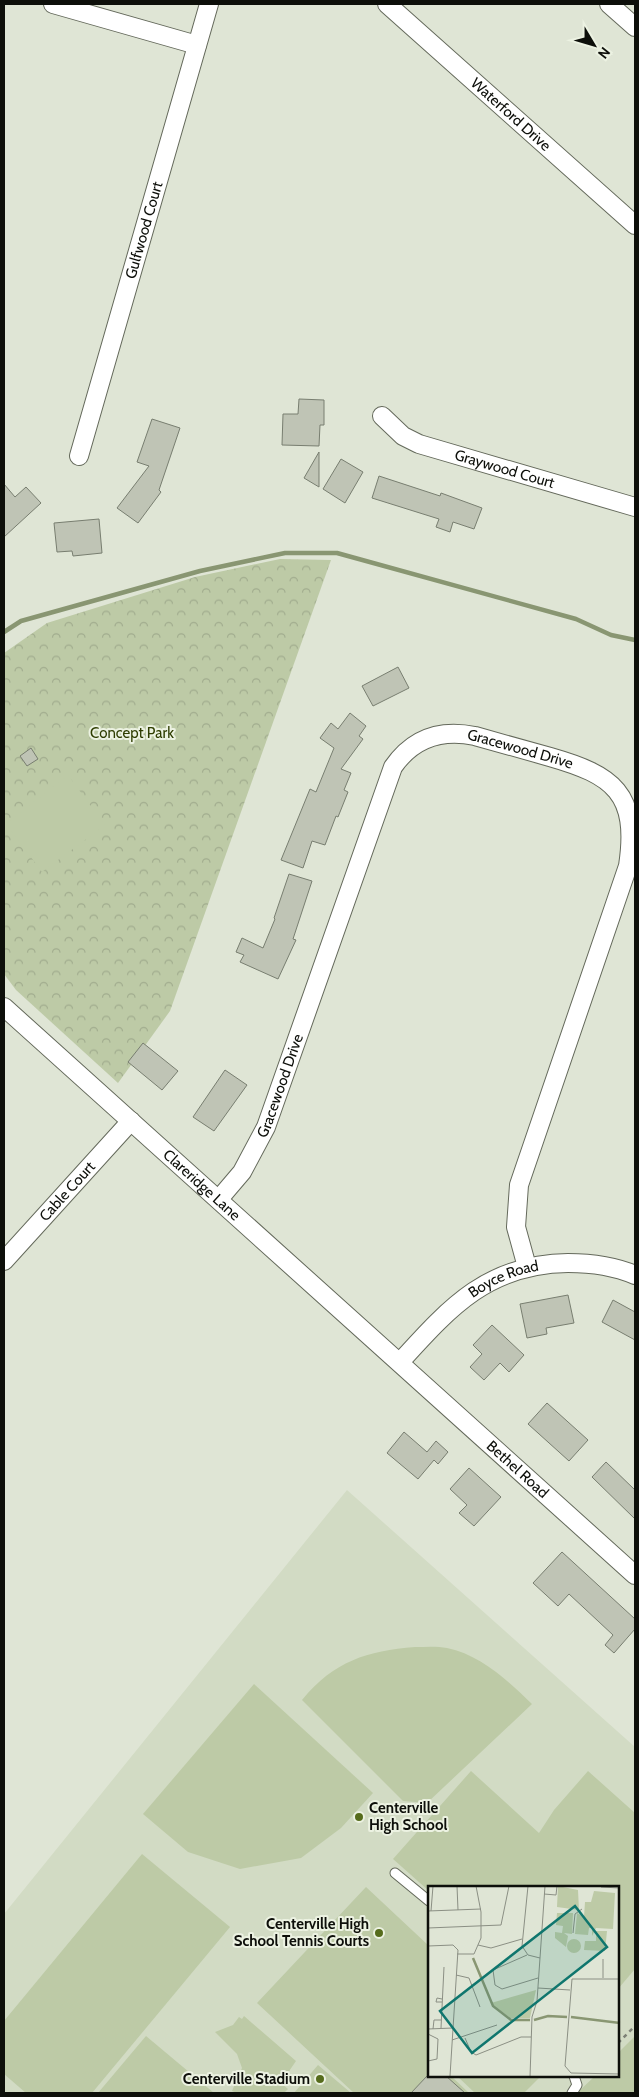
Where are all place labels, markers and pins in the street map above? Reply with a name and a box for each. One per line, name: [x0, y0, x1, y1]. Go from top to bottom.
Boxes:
place label: Centerville High School: [369, 1799, 447, 1834]
marker: Centerville High School: [353, 1811, 365, 1823]
place label: Centerville High School Tennis Courts: [234, 1915, 369, 1950]
marker: Centerville High School Tennis Courts: [373, 1927, 385, 1939]
place label: Centerville Stadium: [183, 2070, 310, 2088]
marker: Centerville Stadium: [314, 2073, 326, 2085]

